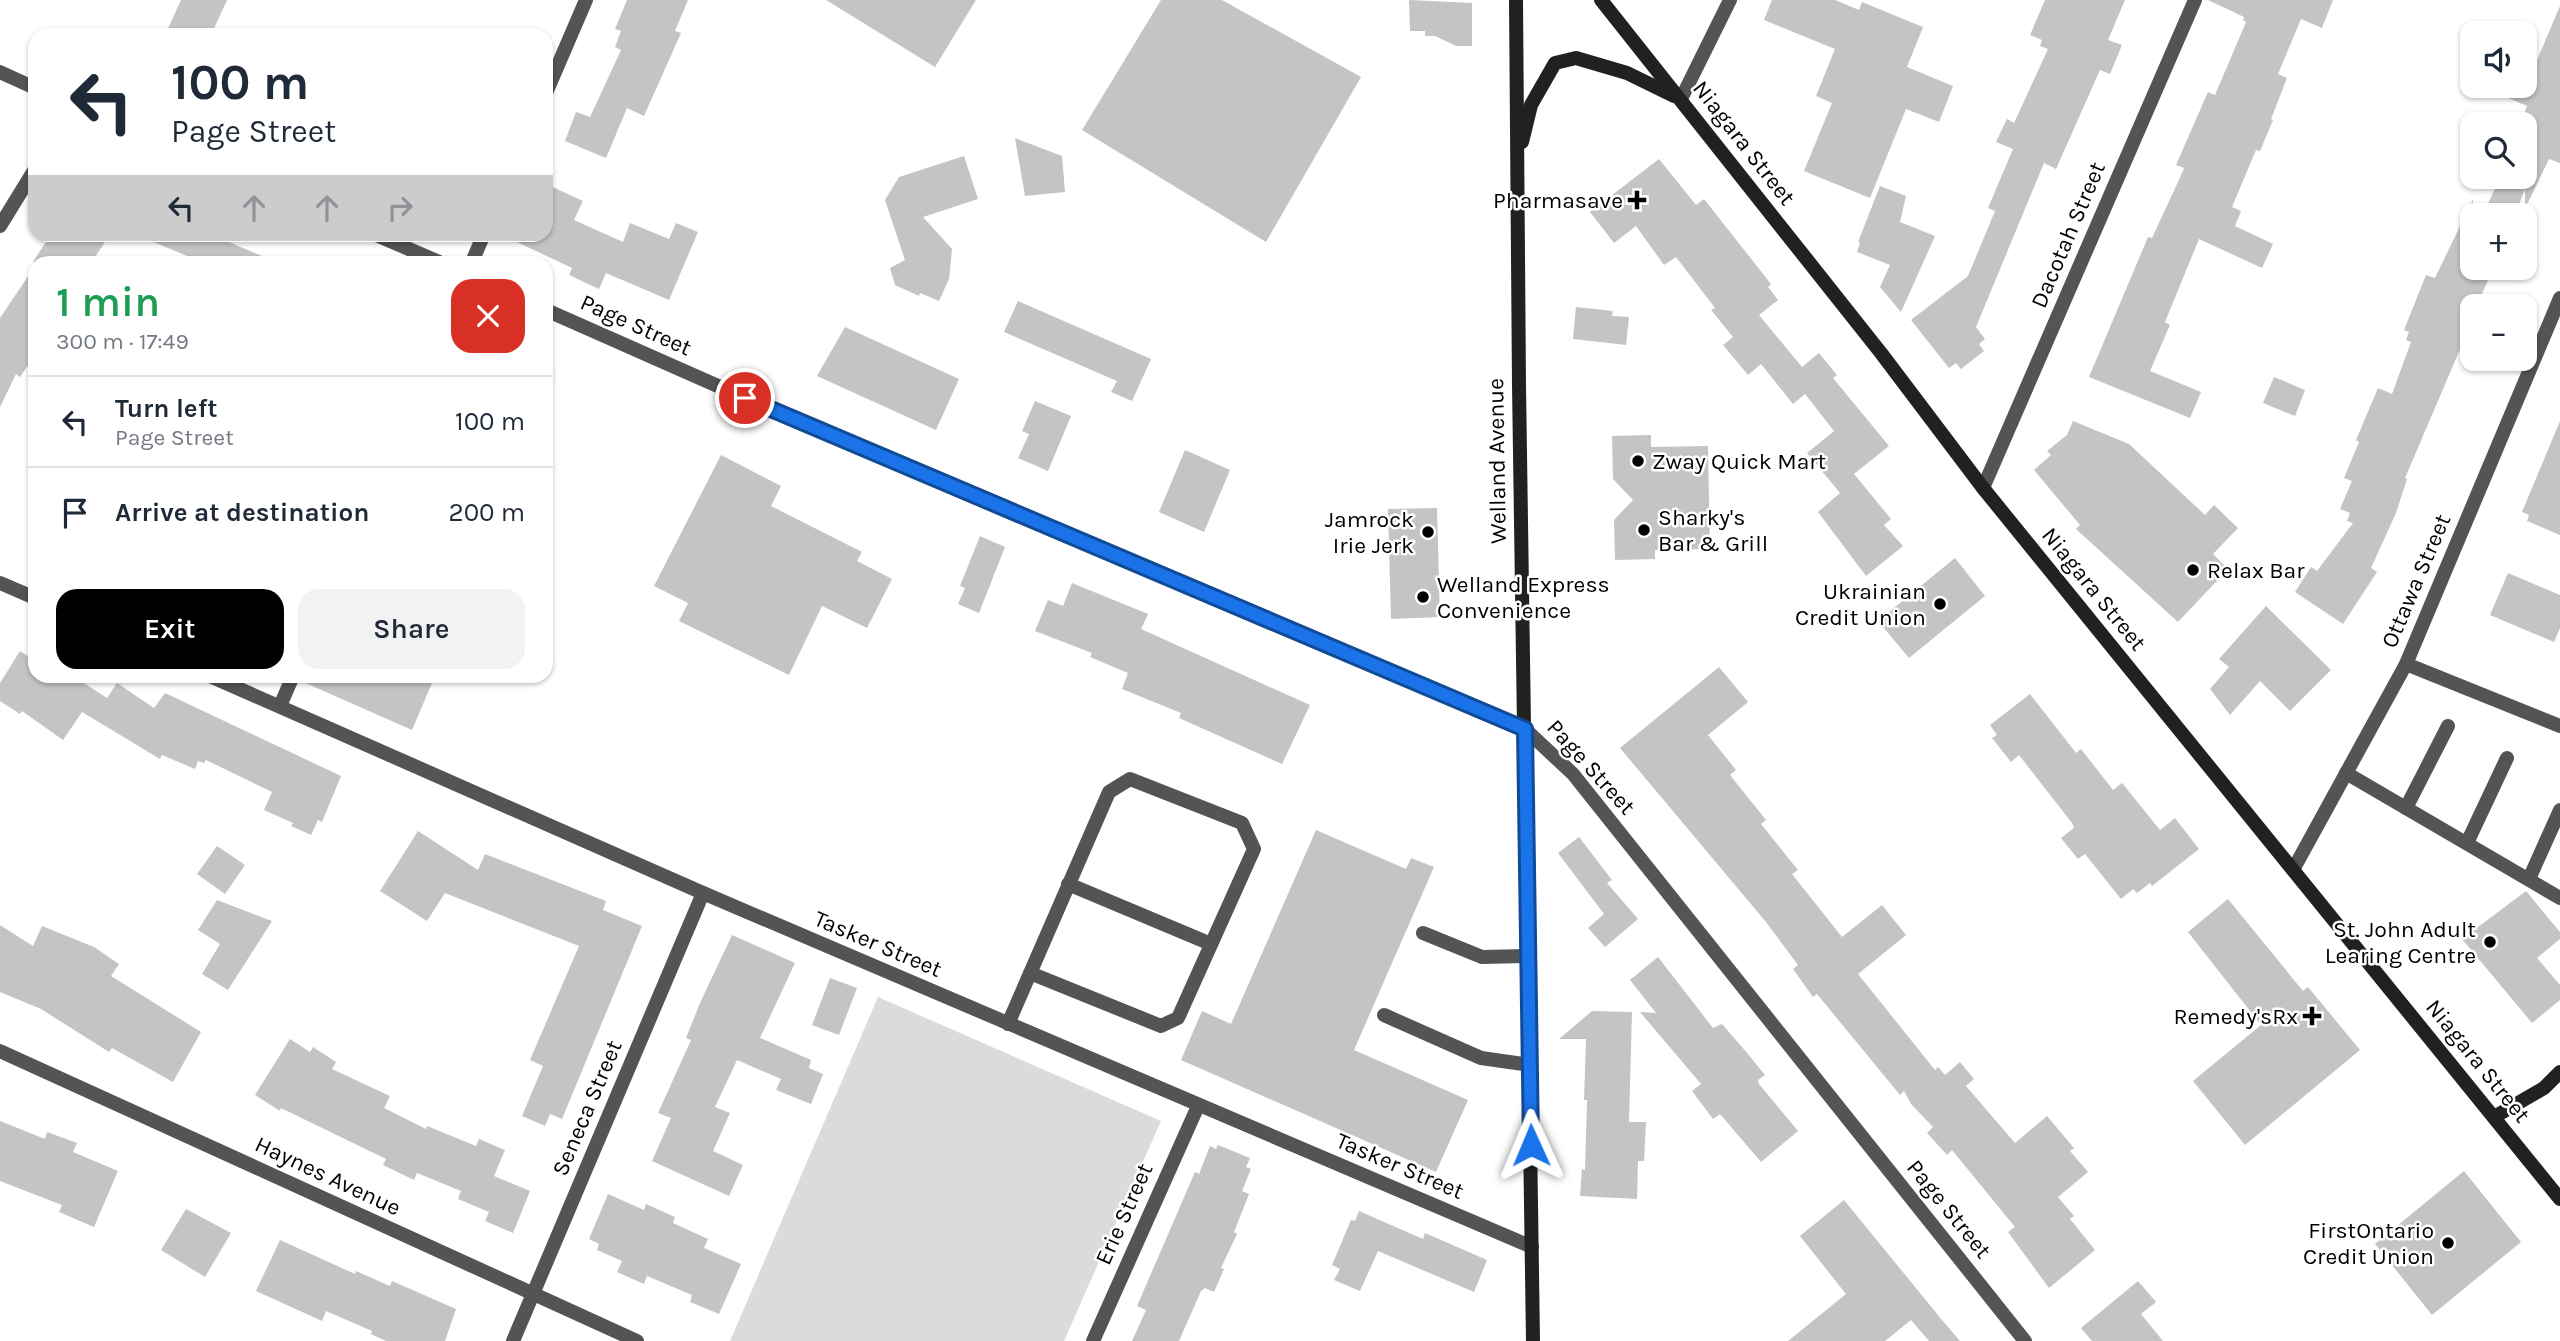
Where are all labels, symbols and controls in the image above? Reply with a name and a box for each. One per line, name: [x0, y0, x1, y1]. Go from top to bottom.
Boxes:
map controls: [2460, 21, 2537, 371]
button: sound: [2460, 21, 2537, 98]
text: 100 m: [171, 54, 309, 111]
icon: left: [56, 56, 147, 147]
street label: Niagara Street: [1687, 75, 1801, 211]
button: search: [2460, 112, 2537, 189]
text: Page Street: [171, 113, 336, 150]
street label: Dacotah Street: [2025, 158, 2111, 312]
place label: Pharmasave: [1493, 187, 1623, 214]
icon: left: [162, 189, 200, 227]
icon: ahead: [235, 189, 273, 227]
icon: ahead: [308, 189, 346, 227]
icon: right: [381, 189, 419, 227]
marker: Pharmasave: [1629, 192, 1645, 208]
button: +: [2460, 203, 2537, 280]
text: 1 min: [56, 277, 160, 327]
button: close: [451, 279, 525, 353]
street label: Page Street: [576, 289, 696, 362]
button: −: [2460, 294, 2537, 371]
text: 300 m · 17:49: [56, 328, 189, 355]
pin: [715, 368, 775, 428]
street label: Welland Avenue: [1482, 378, 1512, 544]
icon: arrive: [726, 379, 764, 417]
text: Turn left: [115, 393, 217, 424]
icon: left: [56, 403, 94, 441]
text: 100 m: [455, 406, 525, 437]
text: Page Street: [115, 424, 234, 451]
place label: Zway Quick Mart: [1652, 448, 1827, 475]
marker: Zway Quick Mart: [1630, 453, 1646, 469]
icon: arrive: [56, 494, 94, 532]
text: Arrive at destination: [115, 497, 369, 528]
text: 200 m: [449, 497, 525, 528]
place label: Sharky's Bar & Grill: [1658, 504, 1768, 557]
place label: Jamrock Irie Jerk: [1325, 506, 1414, 559]
street label: Ottawa Street: [2376, 510, 2456, 652]
marker: Sharky's Bar & Grill: [1636, 522, 1652, 538]
street label: Niagara Street: [2036, 522, 2152, 656]
marker: Jamrock Irie Jerk: [1420, 524, 1436, 540]
place label: Relax Bar: [2207, 557, 2305, 584]
marker: Relax Bar: [2185, 562, 2201, 578]
place label: Welland Express Convenience: [1437, 571, 1610, 624]
place label: Ukrainian Credit Union: [1795, 578, 1926, 631]
button: Exit: [56, 589, 284, 669]
button: Share: [298, 589, 525, 669]
marker: Welland Express Convenience: [1415, 589, 1431, 605]
marker: Ukrainian Credit Union: [1932, 596, 1948, 612]
street label: Page Street: [1541, 714, 1641, 820]
street label: Tasker Street: [810, 905, 946, 983]
place label: St. John Adult Learing Centre: [2325, 916, 2476, 969]
marker: St. John Adult Learing Centre: [2482, 934, 2498, 950]
street label: Niagara Street: [2420, 994, 2536, 1128]
place label: Remedy'sRx: [2173, 1003, 2298, 1030]
marker: Remedy'sRx: [2304, 1008, 2320, 1024]
street label: Seneca Street: [546, 1036, 628, 1180]
position arrow: [1494, 1108, 1568, 1182]
street label: Tasker Street: [1332, 1127, 1468, 1205]
street label: Haynes Avenue: [251, 1130, 405, 1222]
street label: Page Street: [1901, 1154, 1997, 1264]
street label: Erie Street: [1090, 1159, 1159, 1269]
place label: FirstOntario Credit Union: [2303, 1217, 2434, 1270]
marker: FirstOntario Credit Union: [2440, 1235, 2456, 1251]

